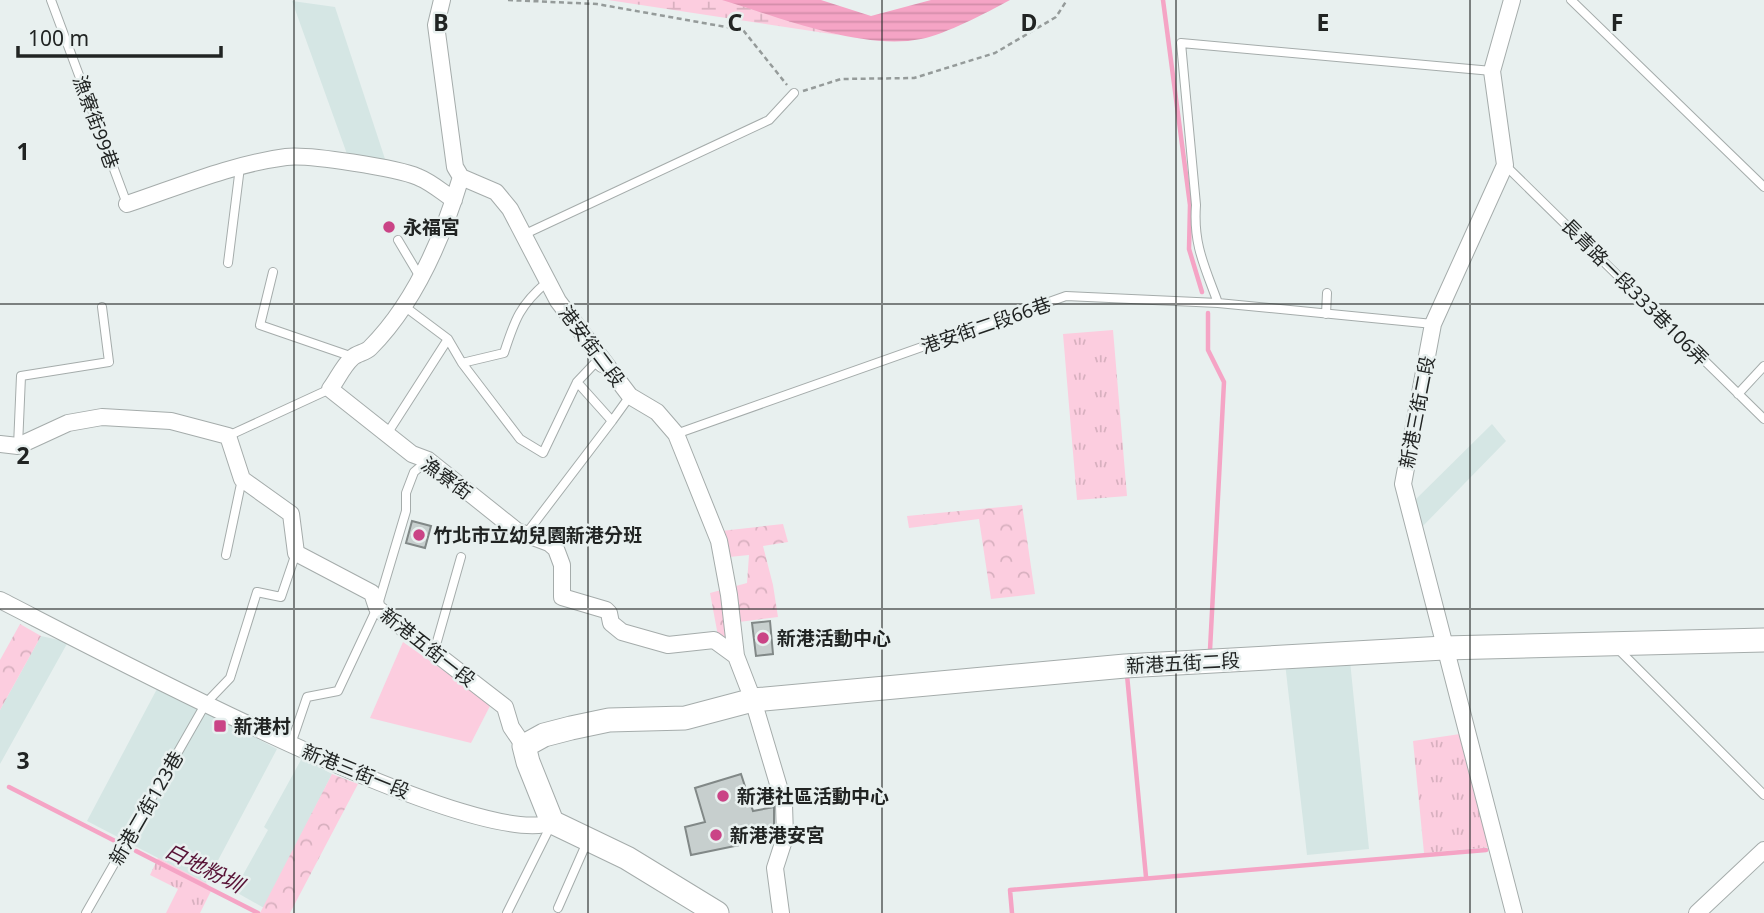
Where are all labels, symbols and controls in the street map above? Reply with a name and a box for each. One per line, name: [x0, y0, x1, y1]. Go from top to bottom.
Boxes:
text: B: [433, 6, 449, 38]
text: C: [728, 6, 743, 38]
text: D: [1021, 6, 1037, 38]
text: E: [1317, 6, 1329, 38]
text: F: [1611, 6, 1623, 38]
scale bar: [18, 14, 220, 58]
text: 100 m: [28, 24, 89, 52]
street label: 漁寮街99巷: [67, 72, 125, 172]
text: 1: [16, 135, 30, 167]
street label: 長青路一段333巷106弄: [1556, 213, 1714, 371]
place label: 永福宮: [403, 214, 460, 240]
marker: 永福宮: [381, 219, 397, 235]
street label: 港安街二段66巷: [918, 291, 1054, 359]
street label: 港安街二段: [553, 300, 631, 392]
street label: 新港三街二段: [1393, 354, 1441, 470]
text: 2: [16, 439, 30, 471]
street label: 漁寮街: [416, 451, 478, 505]
place label: 竹北市立幼兒園新港分班: [433, 522, 642, 548]
marker: 竹北市立幼兒園新港分班: [411, 527, 427, 543]
street label: 新港五街一段: [375, 602, 481, 692]
place label: 新港活動中心: [777, 625, 891, 651]
marker: 新港活動中心: [755, 630, 771, 646]
street label: 新港五街二段: [1125, 647, 1241, 679]
place label: 新港村: [234, 713, 291, 739]
marker: 新港村: [212, 718, 228, 734]
street label: 新港三街一段: [298, 738, 414, 804]
text: 3: [16, 744, 30, 776]
street label: 新港二街123巷: [103, 746, 189, 870]
place label: 新港社區活動中心: [737, 783, 889, 809]
marker: 新港社區活動中心: [715, 788, 731, 804]
place label: 新港港安宮: [730, 822, 825, 848]
marker: 新港港安宮: [708, 827, 724, 843]
water label: 白地粉圳: [161, 836, 251, 900]

